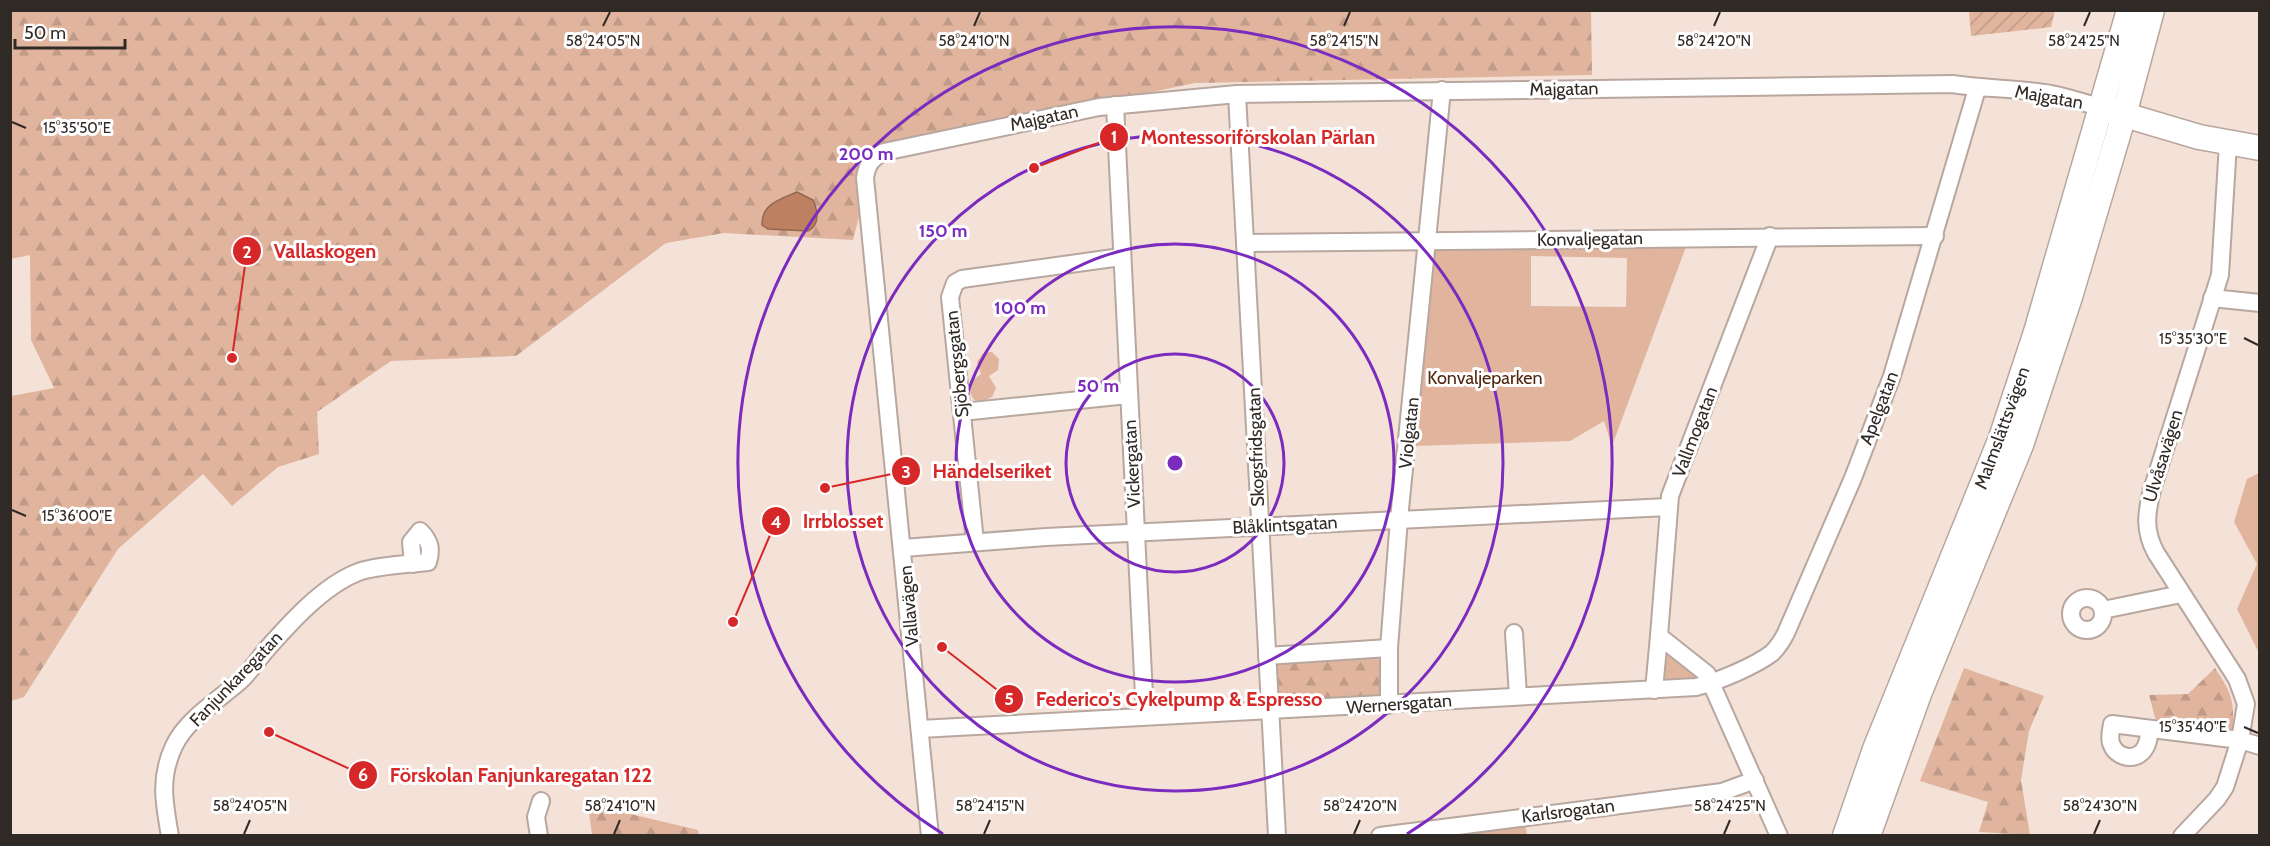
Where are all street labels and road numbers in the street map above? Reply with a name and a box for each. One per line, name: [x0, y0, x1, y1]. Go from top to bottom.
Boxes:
street label: Majgatan: [1529, 77, 1599, 101]
street label: Majgatan: [2013, 80, 2085, 114]
street label: Majgatan: [1008, 100, 1080, 136]
street label: Konvaljegatan: [1537, 227, 1643, 251]
street label: Sjöbergsgatan: [940, 309, 974, 419]
street label: Malmslättsvägen: [1970, 364, 2034, 492]
street label: Apelgatan: [1855, 368, 1903, 448]
street label: Vallmogatan: [1668, 384, 1722, 480]
street label: Skogsfridsgatan: [1243, 387, 1269, 507]
street label: Violgatan: [1394, 396, 1424, 470]
street label: Ulvåsavägen: [2138, 407, 2188, 505]
street label: Vickergatan: [1119, 419, 1145, 509]
street label: Blåklintsgatan: [1232, 511, 1338, 539]
street label: Vallavägen: [894, 565, 924, 647]
street label: Fanjunkaregatan: [185, 627, 287, 731]
street label: Wernersgatan: [1345, 689, 1453, 719]
street label: Karlsrogatan: [1520, 794, 1616, 828]

